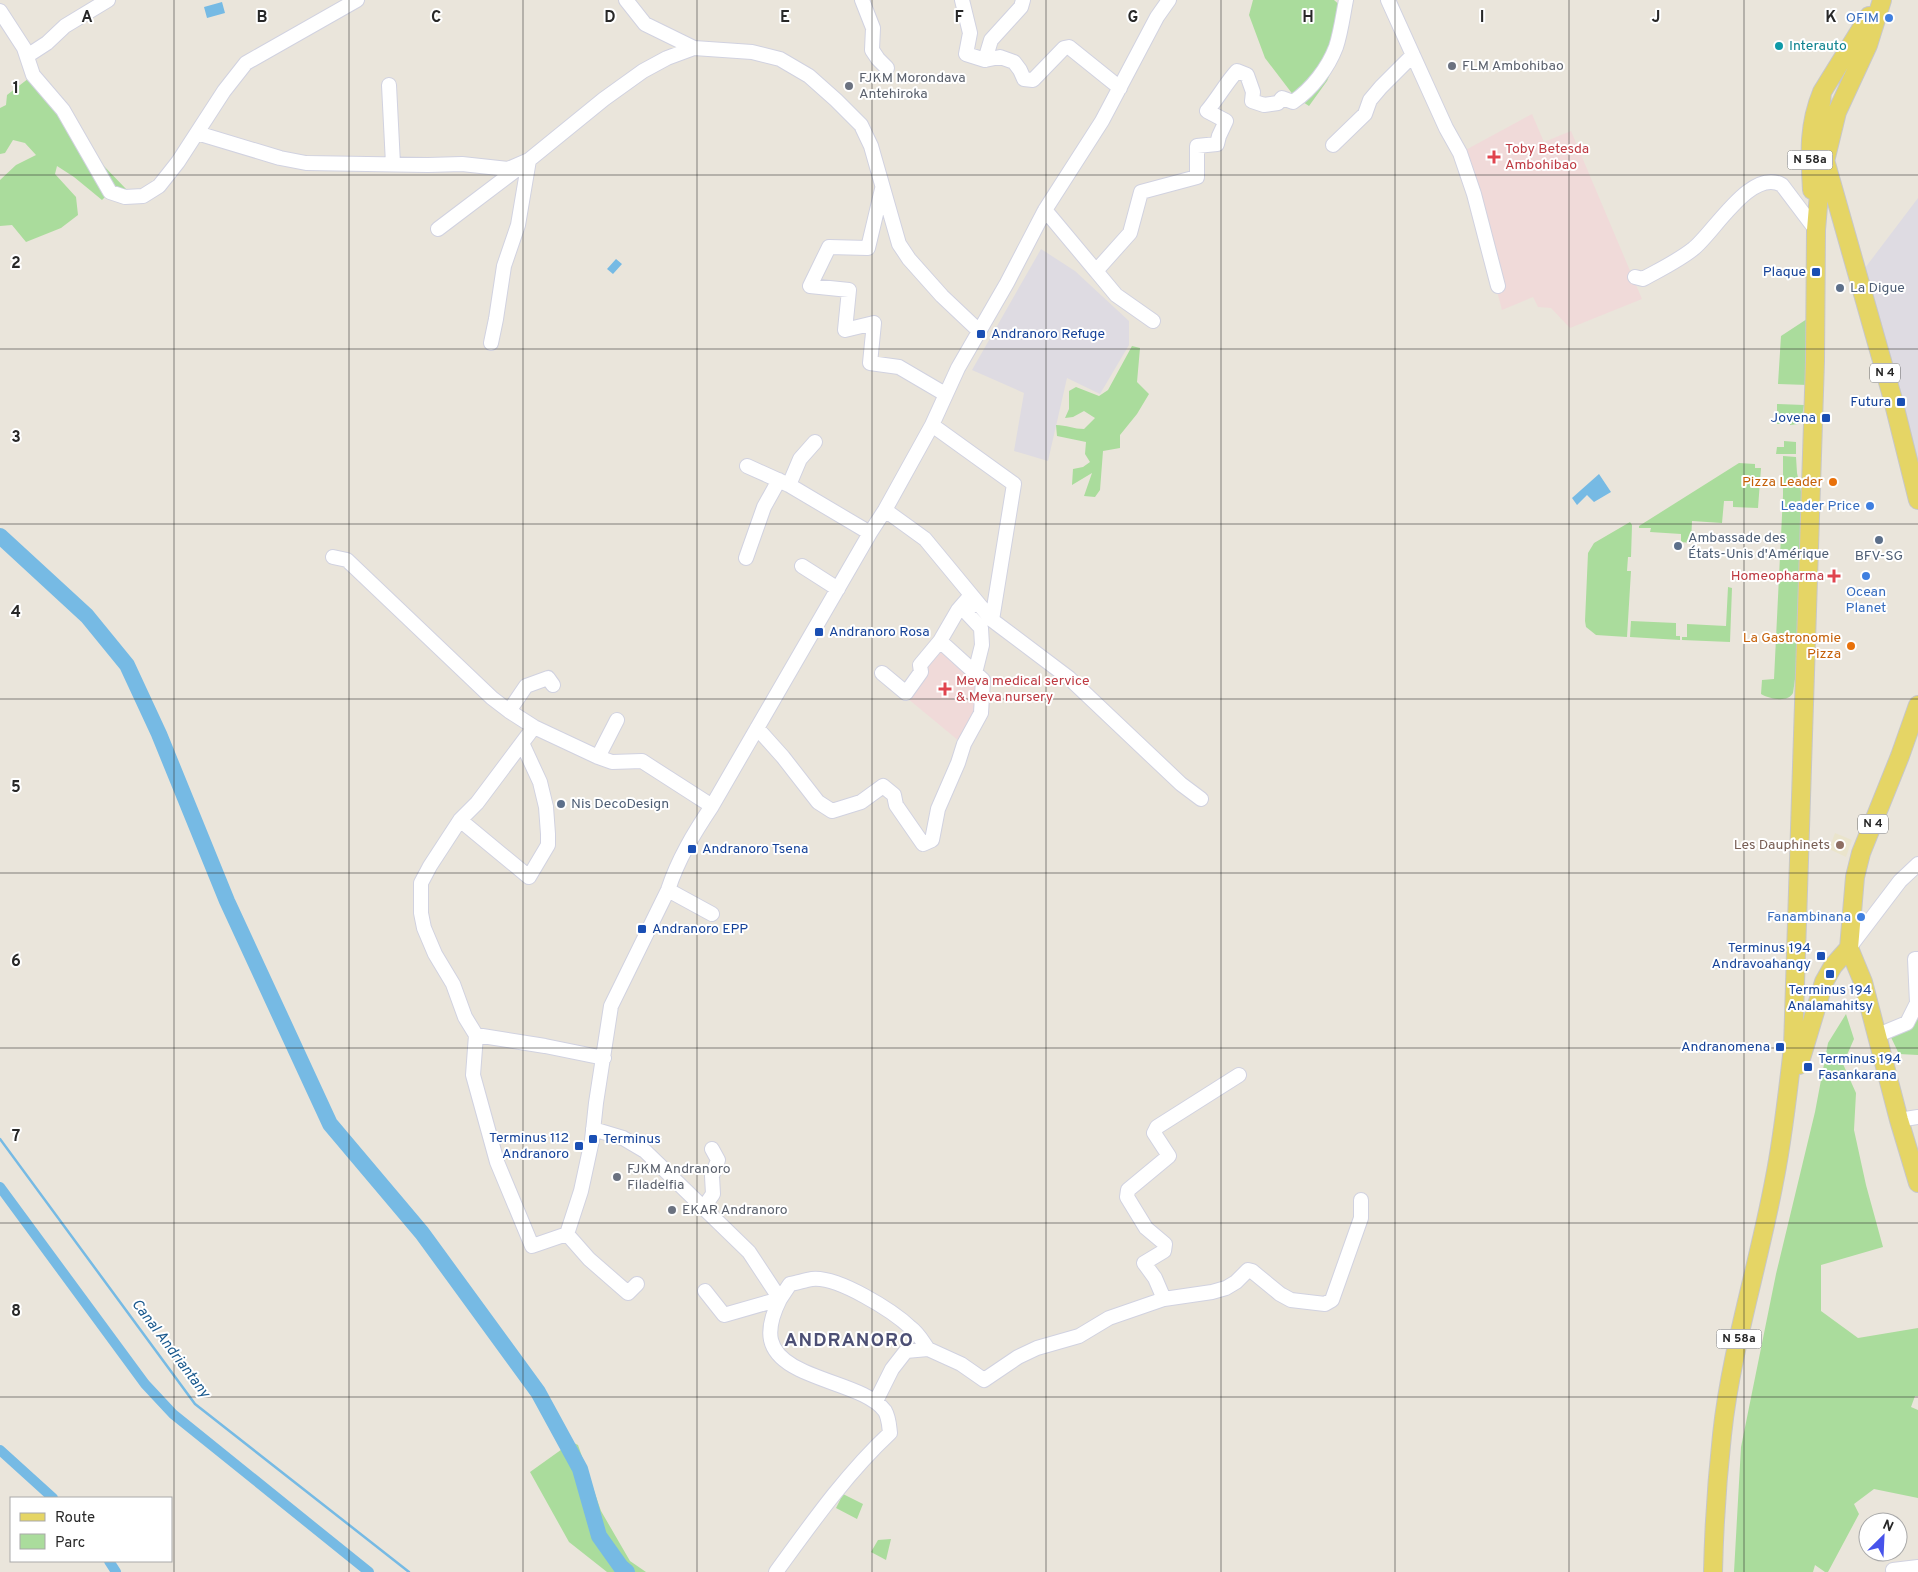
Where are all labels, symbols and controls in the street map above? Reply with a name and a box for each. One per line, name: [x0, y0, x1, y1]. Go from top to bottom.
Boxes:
text: A: [81, 8, 93, 28]
text: B: [256, 8, 268, 28]
text: C: [431, 8, 441, 28]
text: D: [604, 8, 616, 28]
text: E: [780, 8, 790, 28]
text: F: [954, 8, 964, 28]
text: G: [1128, 8, 1138, 28]
text: H: [1302, 8, 1314, 28]
text: I: [1480, 8, 1484, 28]
text: J: [1652, 8, 1660, 28]
text: K: [1825, 8, 1837, 28]
place label: OFIM: [1846, 10, 1879, 27]
marker: OFIM: [1883, 12, 1895, 24]
place label: Interauto: [1789, 38, 1847, 55]
marker: Interauto: [1773, 40, 1785, 52]
place label: FLM Ambohibao: [1462, 58, 1564, 75]
marker: FLM Ambohibao: [1446, 60, 1458, 72]
place label: FJKM Morondava Antehiroka: [859, 70, 966, 103]
text: 1: [13, 79, 19, 99]
marker: FJKM Morondava Antehiroka: [843, 80, 855, 92]
place label: Toby Betesda Ambohibao: [1505, 141, 1589, 174]
marker: Toby Betesda Ambohibao: [1487, 150, 1501, 164]
road number: N 58a: [1788, 150, 1832, 170]
text: 2: [11, 254, 21, 274]
place label: Plaque: [1763, 264, 1806, 281]
marker: Plaque: [1810, 266, 1822, 278]
place label: La Digue: [1850, 280, 1905, 297]
marker: La Digue: [1834, 282, 1846, 294]
place label: Andranoro Refuge: [991, 326, 1105, 343]
marker: Andranoro Refuge: [975, 328, 987, 340]
road number: N 4: [1870, 363, 1900, 382]
place label: Futura: [1850, 394, 1891, 411]
marker: Futura: [1895, 396, 1907, 408]
place label: Jovena: [1771, 410, 1816, 427]
marker: Jovena: [1820, 412, 1832, 424]
text: 3: [11, 428, 21, 448]
place label: Pizza Leader: [1742, 474, 1824, 491]
marker: Pizza Leader: [1827, 476, 1839, 488]
place label: Leader Price: [1780, 498, 1860, 515]
marker: Leader Price: [1864, 500, 1876, 512]
place label: Ambassade des États-Unis d'Amérique: [1688, 530, 1829, 563]
marker: BFV-SG: [1873, 534, 1885, 546]
marker: Ambassade des États-Unis d'Amérique: [1672, 540, 1684, 552]
place label: BFV-SG: [1855, 548, 1903, 565]
place label: Homeopharma: [1731, 568, 1824, 585]
marker: Homeopharma: [1828, 570, 1840, 582]
marker: Ocean Planet: [1860, 570, 1872, 582]
place label: Ocean Planet: [1846, 584, 1886, 617]
text: 4: [11, 603, 21, 623]
place label: Andranoro Rosa: [829, 624, 930, 641]
marker: Andranoro Rosa: [813, 626, 825, 638]
place label: La Gastronomie Pizza: [1743, 630, 1841, 663]
marker: La Gastronomie Pizza: [1845, 640, 1857, 652]
place label: Meva medical service & Meva nursery: [956, 673, 1090, 706]
marker: Meva medical service & Meva nursery: [938, 682, 952, 696]
text: 5: [11, 778, 21, 798]
place label: Nis DecoDesign: [571, 796, 669, 813]
marker: Nis DecoDesign: [555, 798, 567, 810]
road number: N 4: [1858, 814, 1888, 834]
place label: Les Dauphinets: [1734, 837, 1830, 854]
marker: Les Dauphinets: [1834, 839, 1846, 851]
place label: Andranoro Tsena: [702, 841, 808, 858]
marker: Andranoro Tsena: [686, 843, 698, 855]
place label: Fanambinana: [1767, 909, 1851, 926]
marker: Fanambinana: [1855, 911, 1867, 923]
place label: Andranoro EPP: [652, 921, 748, 938]
marker: Andranoro EPP: [636, 923, 648, 935]
place label: Terminus 194 Andravoahangy: [1712, 940, 1811, 973]
marker: Terminus 194 Andravoahangy: [1815, 950, 1827, 962]
text: 6: [11, 952, 21, 972]
marker: Terminus 194 Analamahitsy: [1824, 968, 1836, 980]
place label: Terminus 194 Analamahitsy: [1787, 982, 1873, 1015]
place label: Andranomena: [1681, 1039, 1770, 1056]
marker: Andranomena: [1774, 1041, 1786, 1053]
place label: Terminus 194 Fasankarana: [1818, 1051, 1901, 1084]
marker: Terminus 194 Fasankarana: [1802, 1061, 1814, 1073]
text: 7: [12, 1127, 20, 1147]
place label: Terminus 112 Andranoro: [489, 1130, 569, 1163]
place label: Terminus: [603, 1131, 661, 1148]
marker: Terminus: [587, 1133, 599, 1145]
marker: Terminus 112 Andranoro: [573, 1140, 585, 1152]
place label: FJKM Andranoro Filadelfia: [627, 1161, 731, 1194]
marker: FJKM Andranoro Filadelfia: [611, 1171, 623, 1183]
place label: EKAR Andranoro: [682, 1202, 788, 1219]
marker: EKAR Andranoro: [666, 1204, 678, 1216]
water label: Canal Andriantany: [127, 1296, 214, 1403]
text: 8: [11, 1302, 21, 1322]
district label: ANDRANORO: [784, 1329, 914, 1353]
road number: N 58a: [1716, 1330, 1762, 1348]
legend: [10, 1497, 172, 1562]
text: Route: [55, 1509, 95, 1528]
north arrow: [1858, 1512, 1908, 1562]
text: N: [1880, 1517, 1896, 1536]
text: Parc: [55, 1534, 85, 1553]

